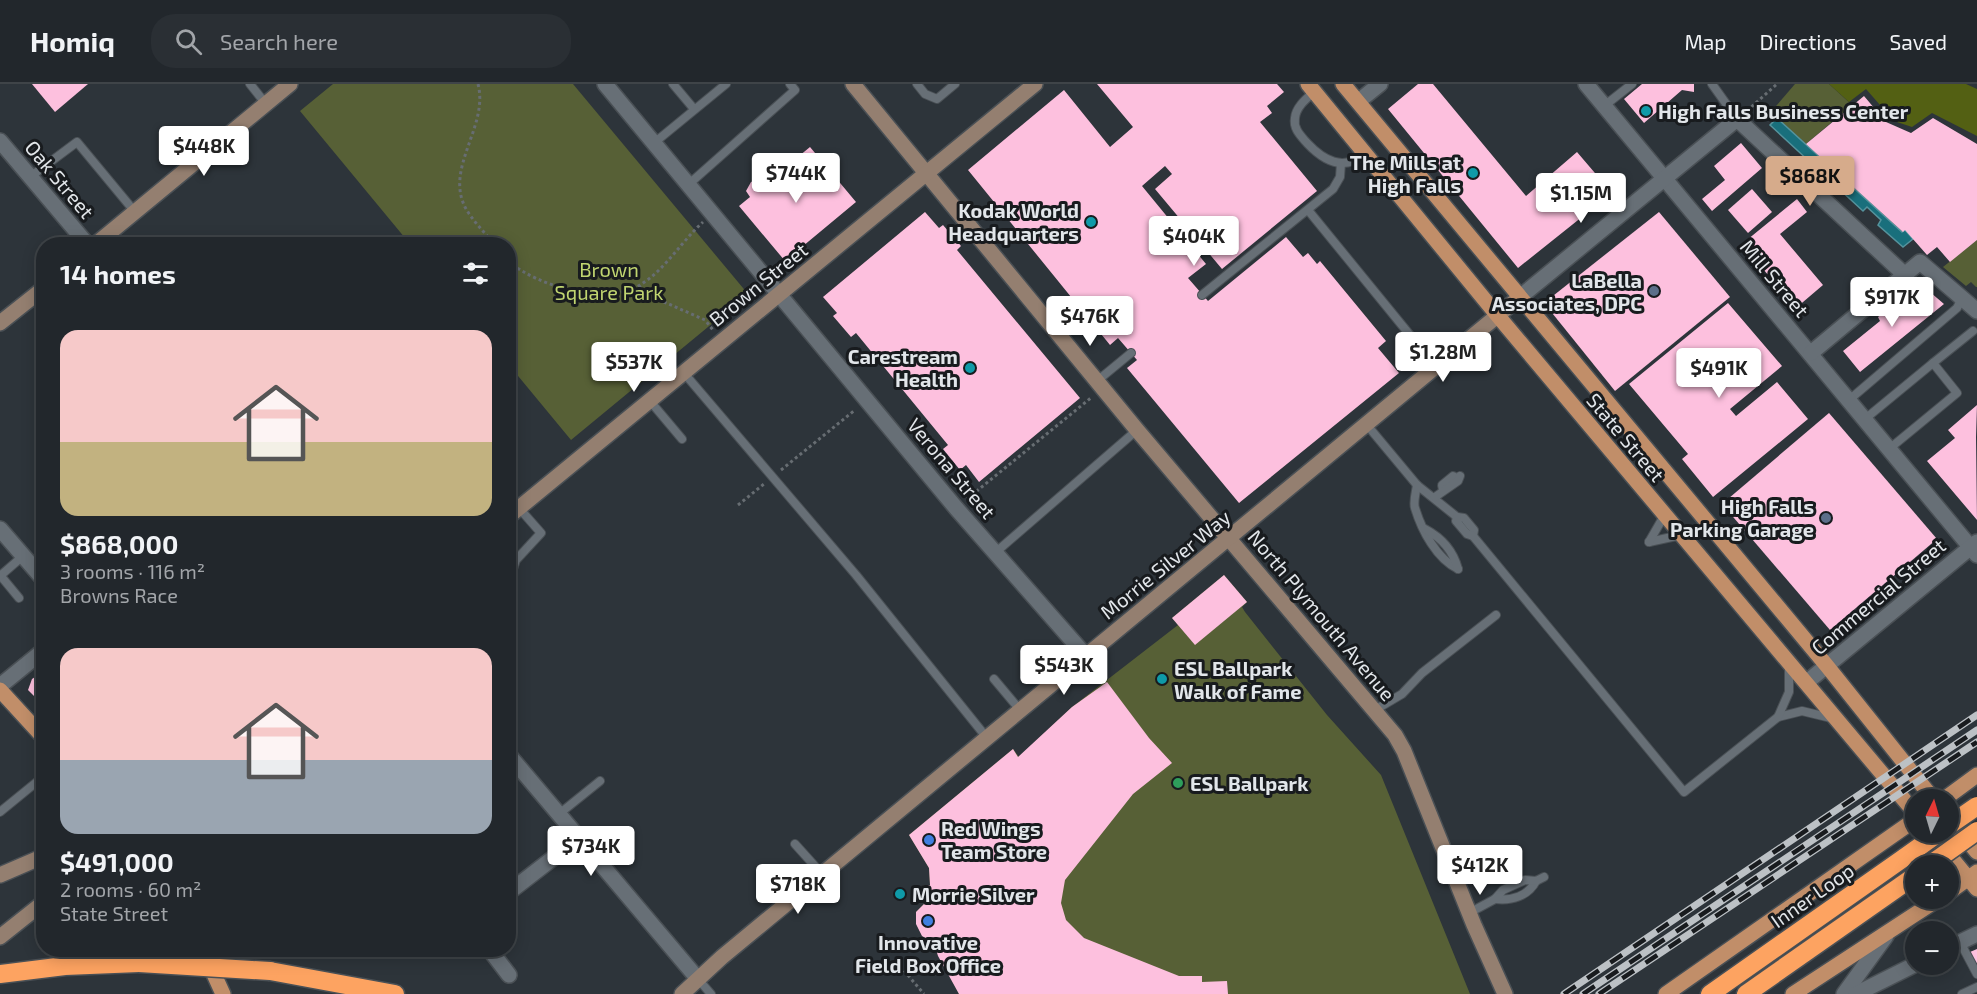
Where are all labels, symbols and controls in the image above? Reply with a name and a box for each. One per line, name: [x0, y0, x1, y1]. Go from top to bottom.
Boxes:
search box: [151, 14, 571, 68]
text: Homiq: [30, 24, 115, 58]
icon: search: [172, 25, 205, 58]
text: Search here: [220, 28, 338, 54]
text: Map: [1684, 29, 1727, 54]
text: Directions: [1760, 29, 1856, 54]
text: Saved: [1889, 29, 1947, 54]
place label: High Falls Business Center: [1658, 99, 1909, 123]
marker: High Falls Business Center: [1639, 104, 1653, 118]
pin: $448K: [162, 126, 246, 177]
text: $448K: [173, 133, 235, 157]
street label: Oak Street: [20, 135, 100, 223]
place label: The Mills at High Falls: [1350, 150, 1461, 197]
pin: $744K: [754, 153, 838, 204]
pin: $868K: [1768, 156, 1852, 207]
text: $744K: [766, 160, 826, 184]
text: $868K: [1780, 163, 1841, 187]
marker: The Mills at High Falls: [1466, 166, 1480, 180]
pin: $1.15M: [1532, 173, 1630, 224]
text: $1.15M: [1550, 180, 1612, 204]
place label: Kodak World Headquarters: [948, 198, 1079, 245]
marker: Kodak World Headquarters: [1084, 215, 1098, 229]
pin: $404K: [1152, 216, 1236, 267]
text: $404K: [1163, 223, 1225, 247]
street label: Mill Street: [1736, 234, 1815, 322]
street label: Brown Street: [704, 237, 812, 331]
icon: filters: [459, 257, 492, 290]
park label: Brown Square Park: [555, 257, 663, 304]
text: 14 homes: [60, 258, 176, 289]
place label: LaBella Associates, DPC: [1492, 268, 1642, 315]
pin: $917K: [1850, 277, 1934, 328]
marker: LaBella Associates, DPC: [1647, 284, 1661, 298]
text: $917K: [1864, 284, 1920, 308]
pin: $476K: [1048, 296, 1132, 347]
text: $476K: [1060, 303, 1120, 327]
pin: $1.28M: [1394, 332, 1492, 383]
text: $1.28M: [1409, 339, 1477, 363]
pin: $537K: [592, 342, 676, 393]
place label: Carestream Health: [848, 344, 958, 391]
pin: $491K: [1677, 348, 1761, 399]
text: $537K: [605, 349, 663, 373]
text: $491K: [1690, 355, 1748, 379]
marker: Carestream Health: [963, 361, 977, 375]
icon: home: [222, 369, 330, 477]
street label: State Street: [1582, 388, 1670, 486]
street label: Verona Street: [903, 413, 1001, 523]
place label: High Falls Parking Garage: [1670, 494, 1814, 541]
street label: Morrie Silver Way: [1095, 504, 1235, 624]
marker: High Falls Parking Garage: [1819, 511, 1833, 525]
street label: North Plymouth Avenue: [1244, 525, 1400, 705]
text: $868,000: [60, 528, 178, 559]
street label: Commercial Street: [1806, 533, 1950, 659]
text: 3 rooms · 116 m²: [60, 559, 205, 583]
text: Browns Race: [60, 583, 178, 607]
pin: $543K: [1022, 645, 1106, 696]
text: $543K: [1034, 652, 1094, 676]
place label: ESL Ballpark Walk of Fame: [1174, 656, 1301, 703]
marker: ESL Ballpark Walk of Fame: [1155, 672, 1169, 686]
icon: home: [222, 687, 330, 795]
place label: ESL Ballpark: [1190, 771, 1309, 795]
marker: ESL Ballpark: [1171, 776, 1185, 790]
north arrow: [1905, 789, 1959, 843]
map controls: [1905, 789, 1959, 975]
place label: Red Wings Team Store: [941, 816, 1047, 863]
pin: $734K: [549, 826, 633, 877]
text: $734K: [562, 833, 620, 857]
marker: Red Wings Team Store: [922, 833, 936, 847]
pin: $412K: [1438, 845, 1522, 896]
text: $491,000: [60, 846, 174, 877]
text: $412K: [1451, 852, 1509, 876]
button: +: [1905, 855, 1959, 909]
street label: Inner Loop: [1766, 858, 1858, 932]
pin: $718K: [756, 864, 840, 915]
text: $718K: [770, 871, 826, 895]
text: 2 rooms · 60 m²: [60, 877, 201, 901]
place label: Morrie Silver: [912, 882, 1035, 906]
marker: Morrie Silver: [893, 887, 907, 901]
text: State Street: [60, 901, 168, 925]
marker: Innovative Field Box Office: [921, 914, 935, 928]
button: −: [1905, 921, 1959, 975]
place label: Innovative Field Box Office: [855, 930, 1001, 977]

